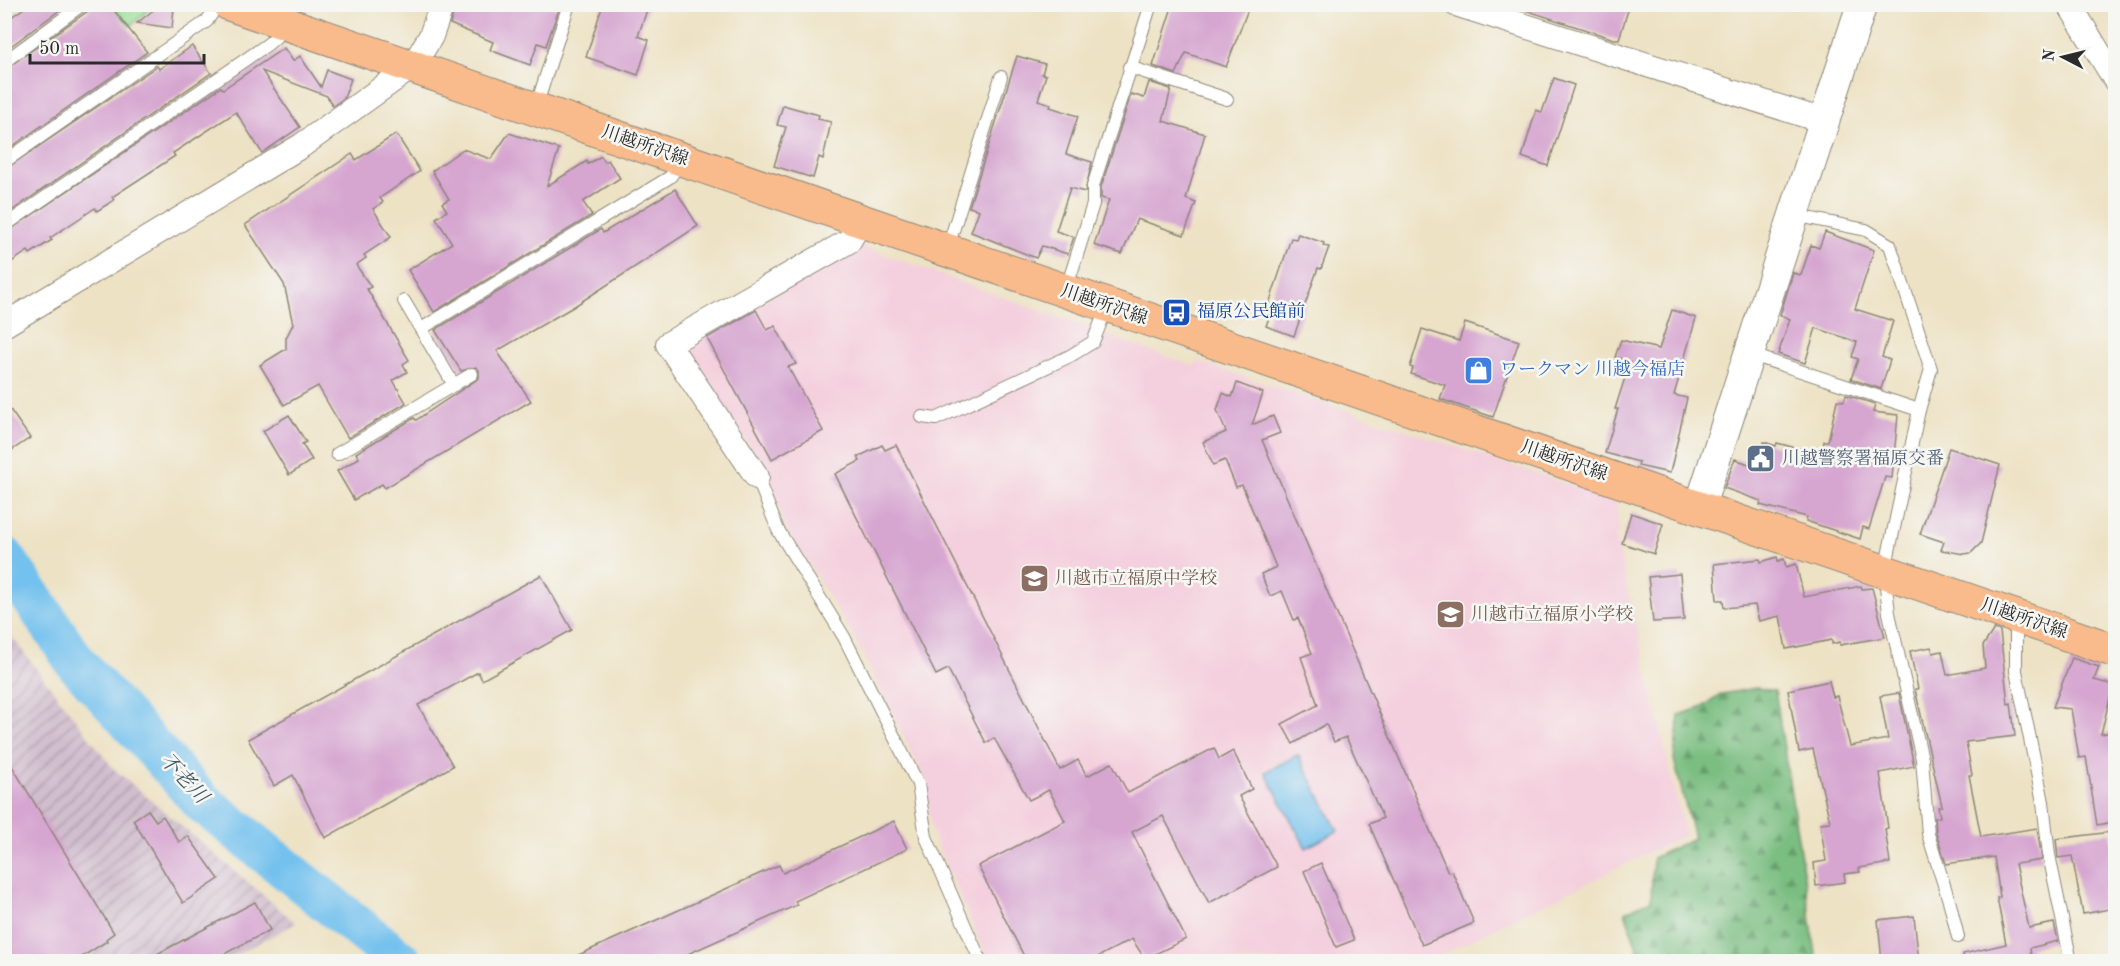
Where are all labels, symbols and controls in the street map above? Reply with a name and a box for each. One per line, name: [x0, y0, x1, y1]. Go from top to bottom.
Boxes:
scale bar: [30, 27, 204, 65]
north arrow: [2033, 27, 2093, 87]
text: 50 m: [39, 40, 79, 58]
text: N: [2041, 48, 2059, 62]
street label: 川越所沢線: [600, 121, 691, 169]
street label: 川越所沢線: [1059, 280, 1150, 328]
bus stop icon: 福原公民館前: [1160, 296, 1192, 328]
place label: 福原公民館前: [1197, 301, 1305, 321]
shop icon: ワークマン 川越今福店: [1463, 354, 1495, 386]
place label: ワークマン 川越今福店: [1500, 359, 1685, 379]
street label: 川越所沢線: [1519, 436, 1610, 484]
public building icon: 川越警察署福原交番: [1745, 443, 1777, 475]
place label: 川越警察署福原交番: [1782, 448, 1944, 468]
school or university icon: 川越市立福原中学校: [1018, 563, 1050, 595]
place label: 川越市立福原中学校: [1055, 568, 1217, 588]
street label: 川越所沢線: [1979, 594, 2070, 642]
school or university icon: 川越市立福原小学校: [1434, 599, 1466, 631]
place label: 川越市立福原小学校: [1471, 604, 1633, 624]
water label: 不老川: [155, 749, 214, 809]

